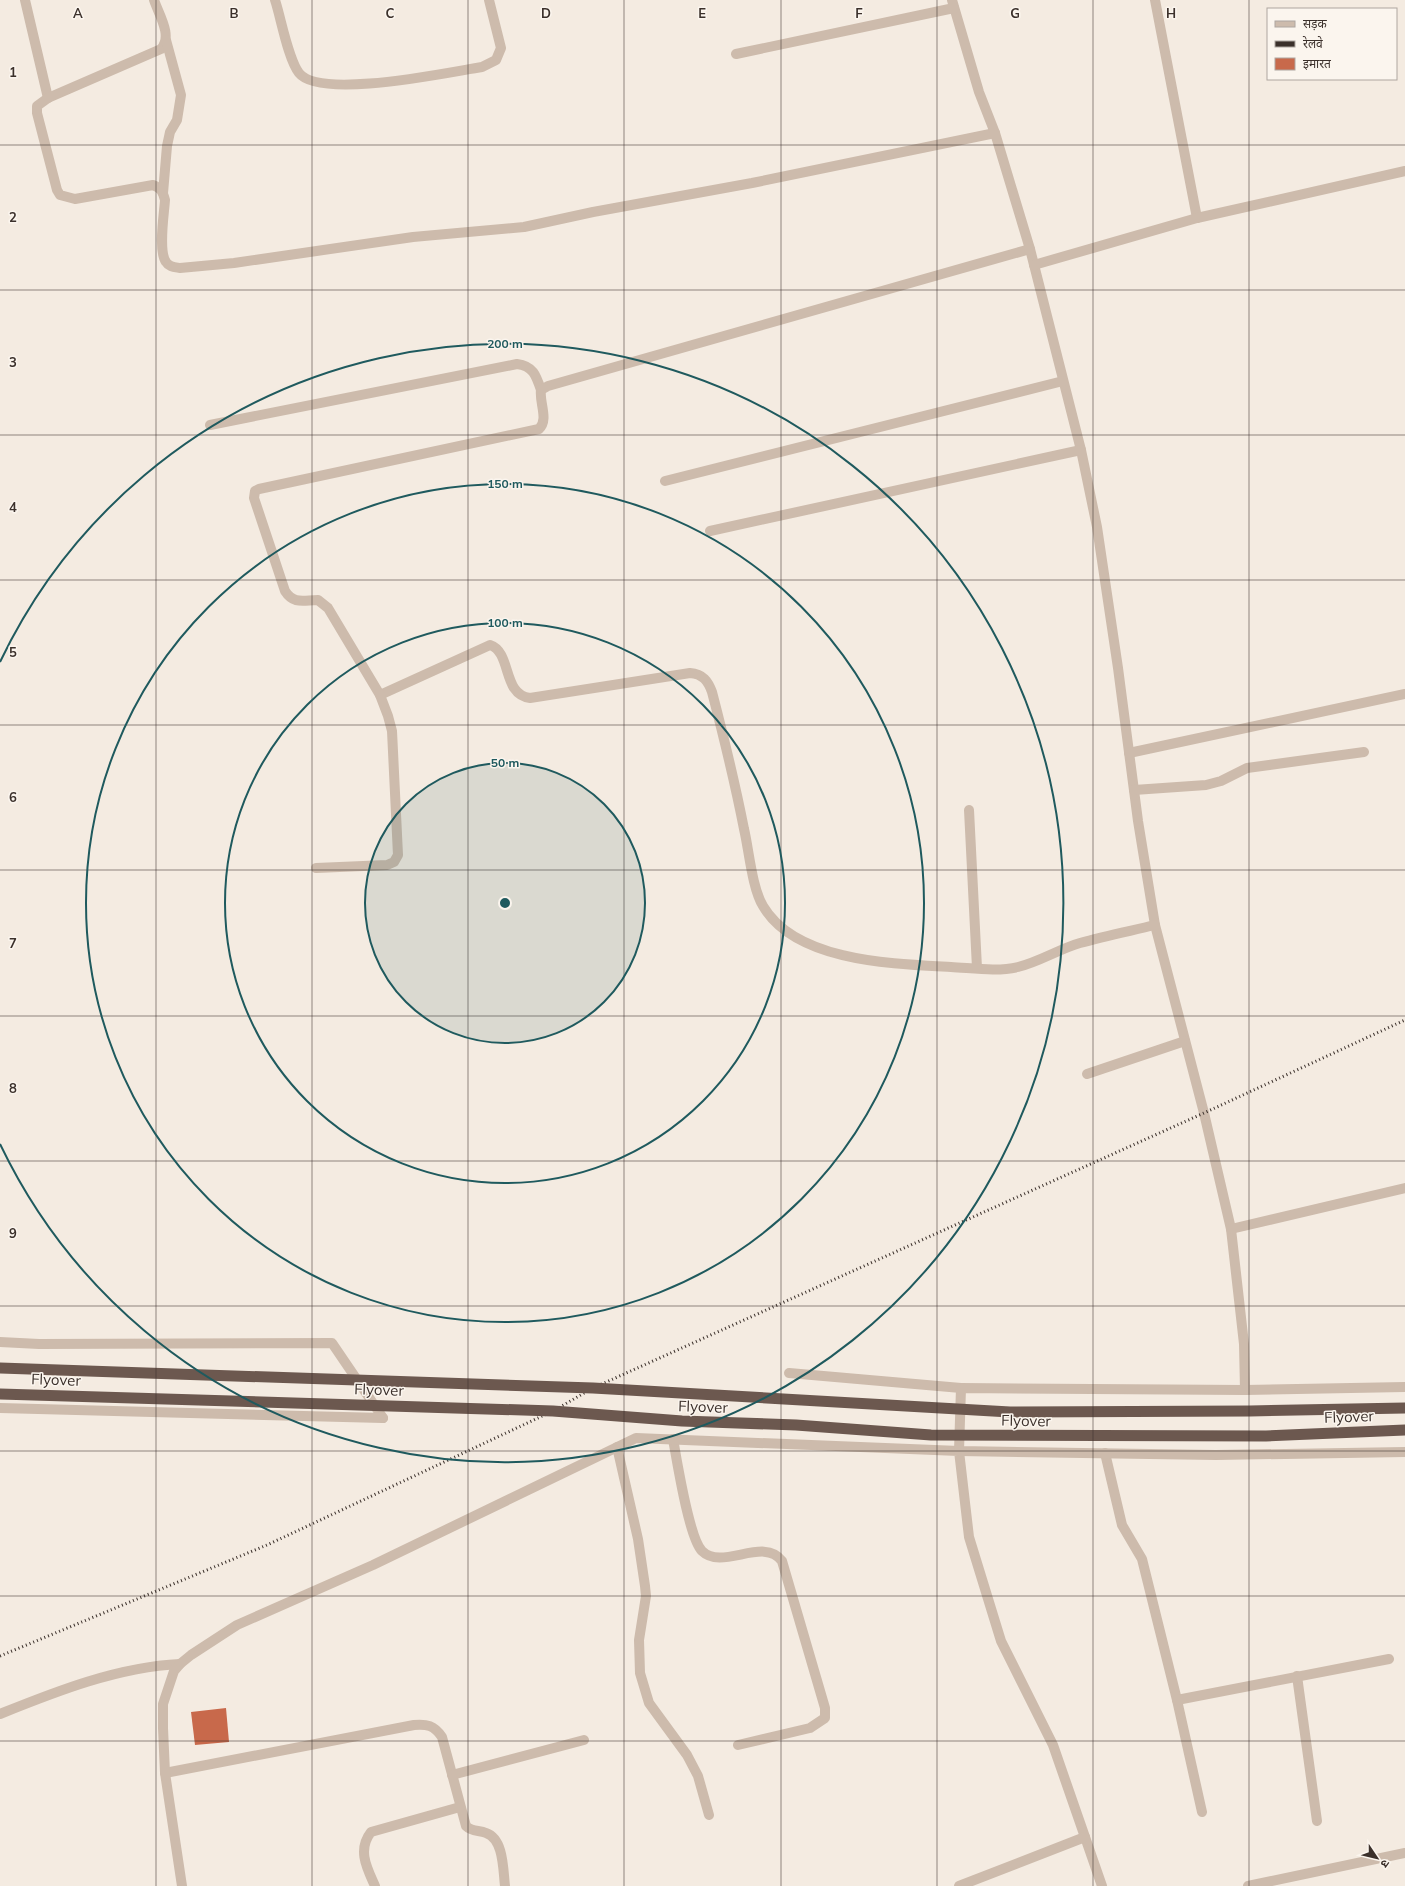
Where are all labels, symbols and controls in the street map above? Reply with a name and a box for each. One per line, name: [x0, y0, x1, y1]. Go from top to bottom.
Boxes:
text: A: [73, 5, 83, 21]
text: B: [230, 5, 239, 21]
text: C: [386, 5, 395, 21]
text: D: [541, 5, 551, 21]
text: E: [698, 5, 706, 21]
text: F: [855, 5, 863, 21]
text: G: [1010, 5, 1020, 21]
text: H: [1166, 5, 1176, 21]
legend: [1267, 8, 1397, 80]
text: सड़क: [1303, 16, 1328, 31]
text: रेलवे: [1303, 36, 1323, 51]
text: इमारत: [1303, 56, 1332, 71]
text: 1: [9, 64, 17, 80]
text: 2: [9, 209, 17, 225]
text: 200 m: [487, 336, 523, 351]
text: 3: [9, 354, 17, 370]
text: 150 m: [487, 476, 523, 491]
text: 4: [9, 499, 17, 515]
text: 100 m: [487, 615, 523, 630]
text: 5: [9, 644, 17, 660]
text: 50 m: [491, 755, 519, 770]
text: 6: [9, 789, 17, 805]
centre of rings: [498, 896, 512, 910]
text: 7: [9, 935, 17, 951]
text: 8: [9, 1080, 17, 1096]
text: 9: [9, 1225, 17, 1241]
street label: Flyover: [31, 1369, 82, 1390]
street label: Flyover: [354, 1379, 405, 1400]
street label: Flyover: [678, 1396, 729, 1417]
street label: Flyover: [1324, 1406, 1375, 1427]
street label: Flyover: [1001, 1411, 1052, 1430]
north arrow: [1357, 1838, 1397, 1878]
text: उ: [1377, 1857, 1393, 1871]

